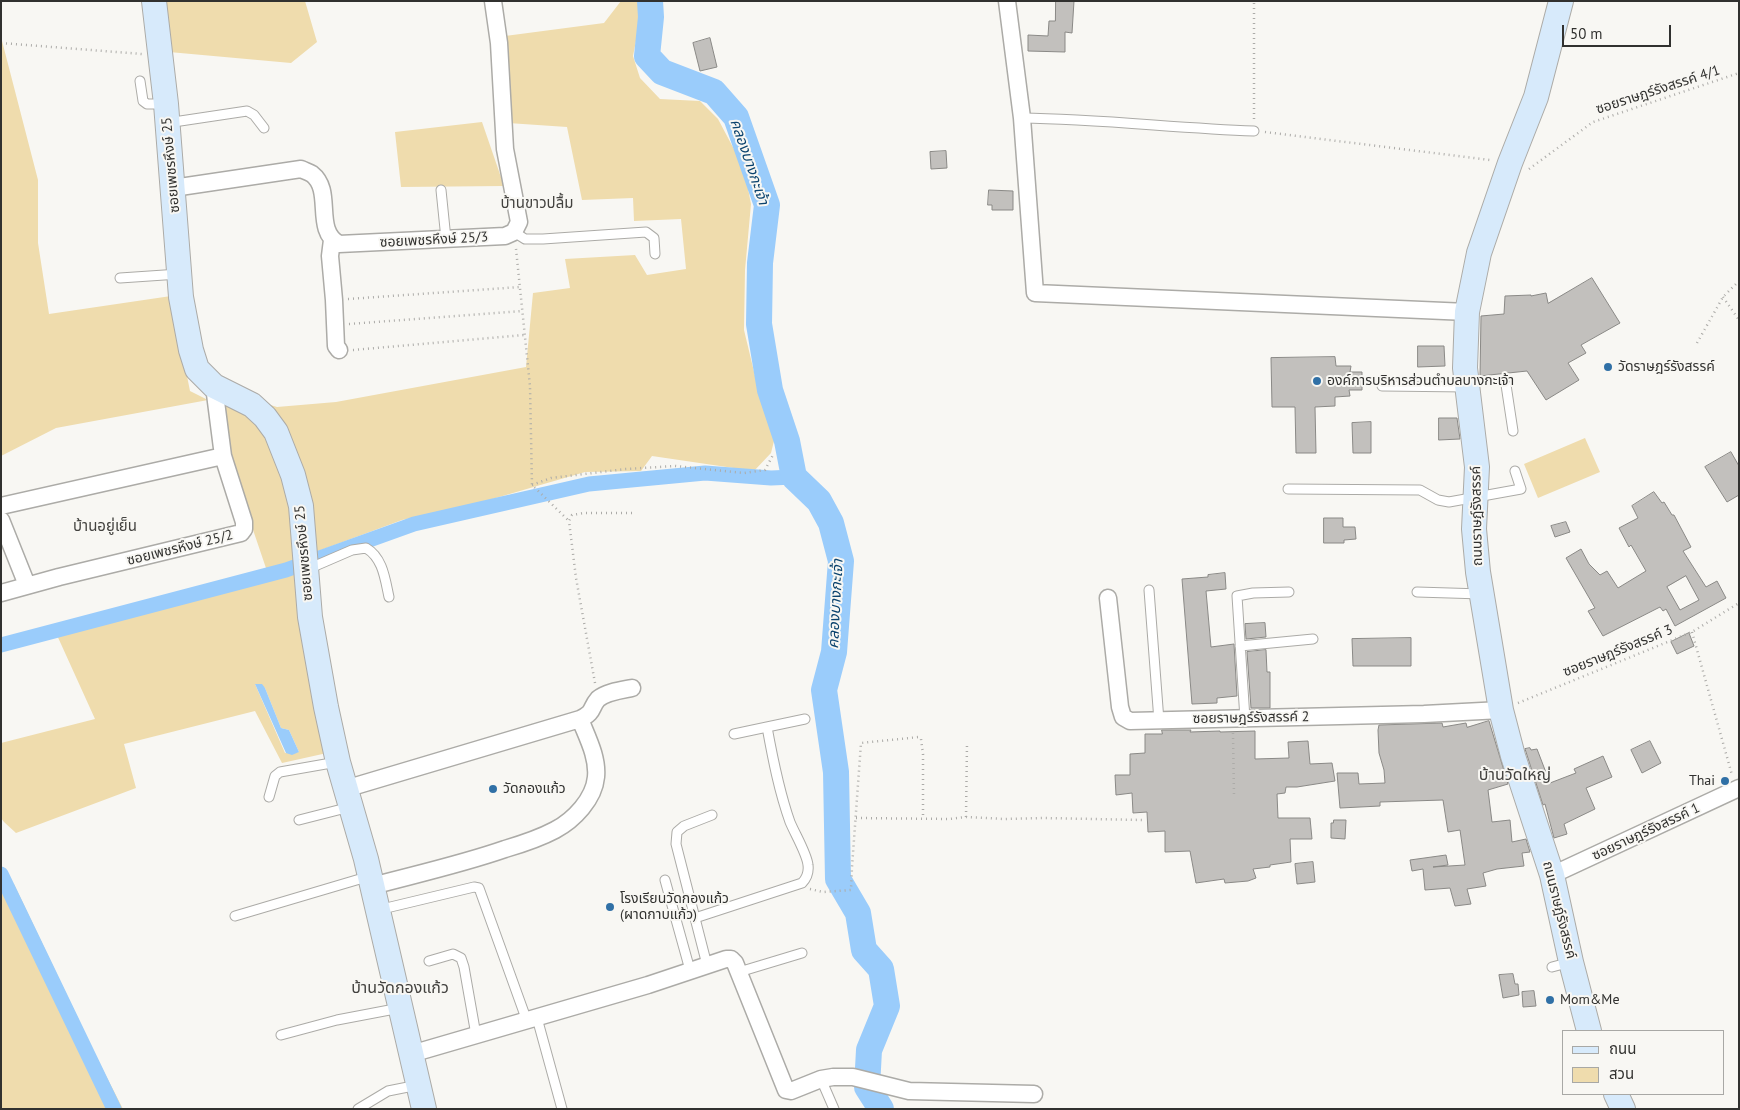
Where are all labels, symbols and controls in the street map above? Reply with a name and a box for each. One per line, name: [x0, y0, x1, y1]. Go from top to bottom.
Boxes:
scale bar: [1565, 15, 1674, 47]
text: 50 m: [1570, 24, 1603, 43]
street label: ซอยราษฎร์รังสรรค์ 4/1: [1594, 62, 1722, 118]
street label: ซอยเพชรหึงษ์ 25: [158, 116, 184, 214]
water label: คลองบางกะเจ้า: [726, 117, 772, 207]
district label: บ้านขาวปลื้ม: [501, 195, 573, 213]
street label: ซอยเพชรหึงษ์ 25/3: [379, 229, 489, 251]
place label: วัดราษฎร์รังสรรค์: [1618, 359, 1715, 375]
marker: วัดราษฎร์รังสรรค์: [1602, 361, 1614, 373]
place label: องค์การบริหารส่วนตำบลบางกะเจ้า: [1327, 373, 1514, 389]
marker: องค์การบริหารส่วนตำบลบางกะเจ้า: [1311, 375, 1323, 387]
street label: ถนนราษฎ์รังสรรค์: [1468, 466, 1486, 566]
street label: ซอยเพชรหึงษ์ 25: [291, 504, 317, 602]
district label: บ้านอยู่เย็น: [73, 518, 137, 536]
street label: ซอยเพชรหึงษ์ 25/2: [125, 527, 235, 569]
water label: คลองบางกะเจ้า: [825, 559, 847, 649]
street label: ซอยราษฎร์รังสรรค์ 3: [1561, 621, 1675, 681]
street label: ซอยราษฎร์รังสรรค์ 2: [1192, 709, 1310, 727]
district label: บ้านวัดใหญ่: [1479, 765, 1551, 785]
place label: Thai: [1689, 773, 1715, 789]
marker: Thai: [1719, 775, 1731, 787]
place label: วัดกองแก้ว: [503, 781, 566, 797]
marker: วัดกองแก้ว: [487, 783, 499, 795]
street label: ซอยราษฎร์รังสรรค์ 1: [1589, 800, 1703, 864]
street label: ถนนราษฎ์รังสรรค์: [1539, 859, 1579, 961]
place label: โรงเรียนวัดกองแก้ว (ผาดกาบแก้ว): [620, 891, 729, 924]
marker: โรงเรียนวัดกองแก้ว (ผาดกาบแก้ว): [604, 901, 616, 913]
district label: บ้านวัดกองแก้ว: [351, 978, 449, 998]
place label: Mom&Me: [1560, 992, 1620, 1008]
marker: Mom&Me: [1544, 994, 1556, 1006]
legend: [1562, 1030, 1725, 1095]
text: ถนน: [1609, 1039, 1636, 1058]
text: สวน: [1609, 1064, 1634, 1083]

